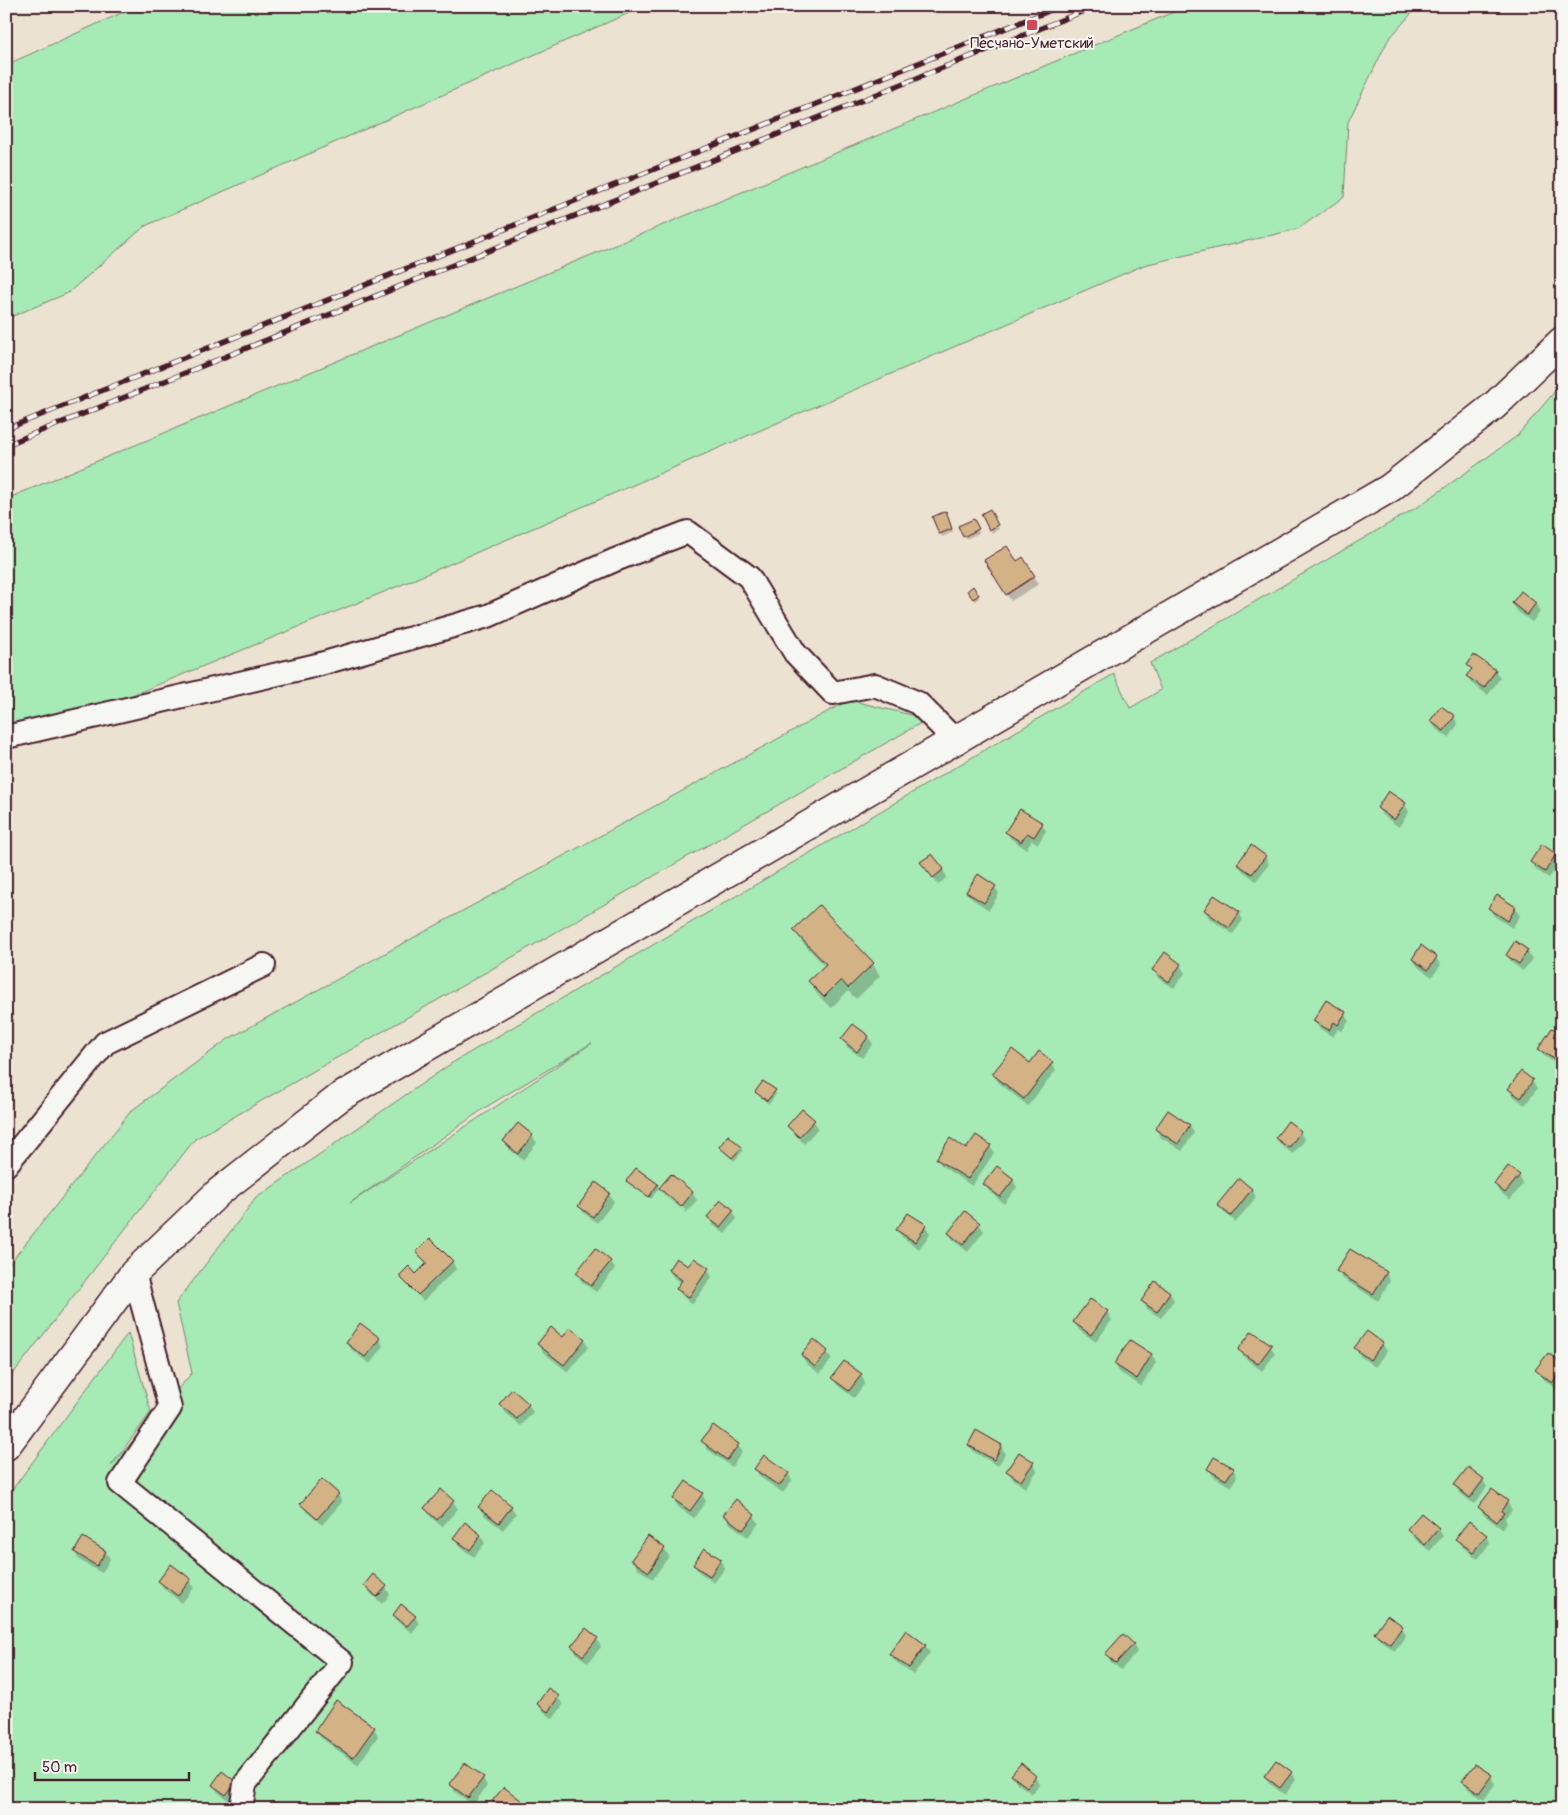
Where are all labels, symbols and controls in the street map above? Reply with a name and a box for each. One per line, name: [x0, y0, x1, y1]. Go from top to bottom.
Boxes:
marker: Песчано-Уметский: [1025, 18, 1039, 32]
place label: Песчано-Уметский: [970, 34, 1094, 53]
scale bar: [35, 1750, 189, 1782]
text: 50 m: [42, 1758, 77, 1777]

